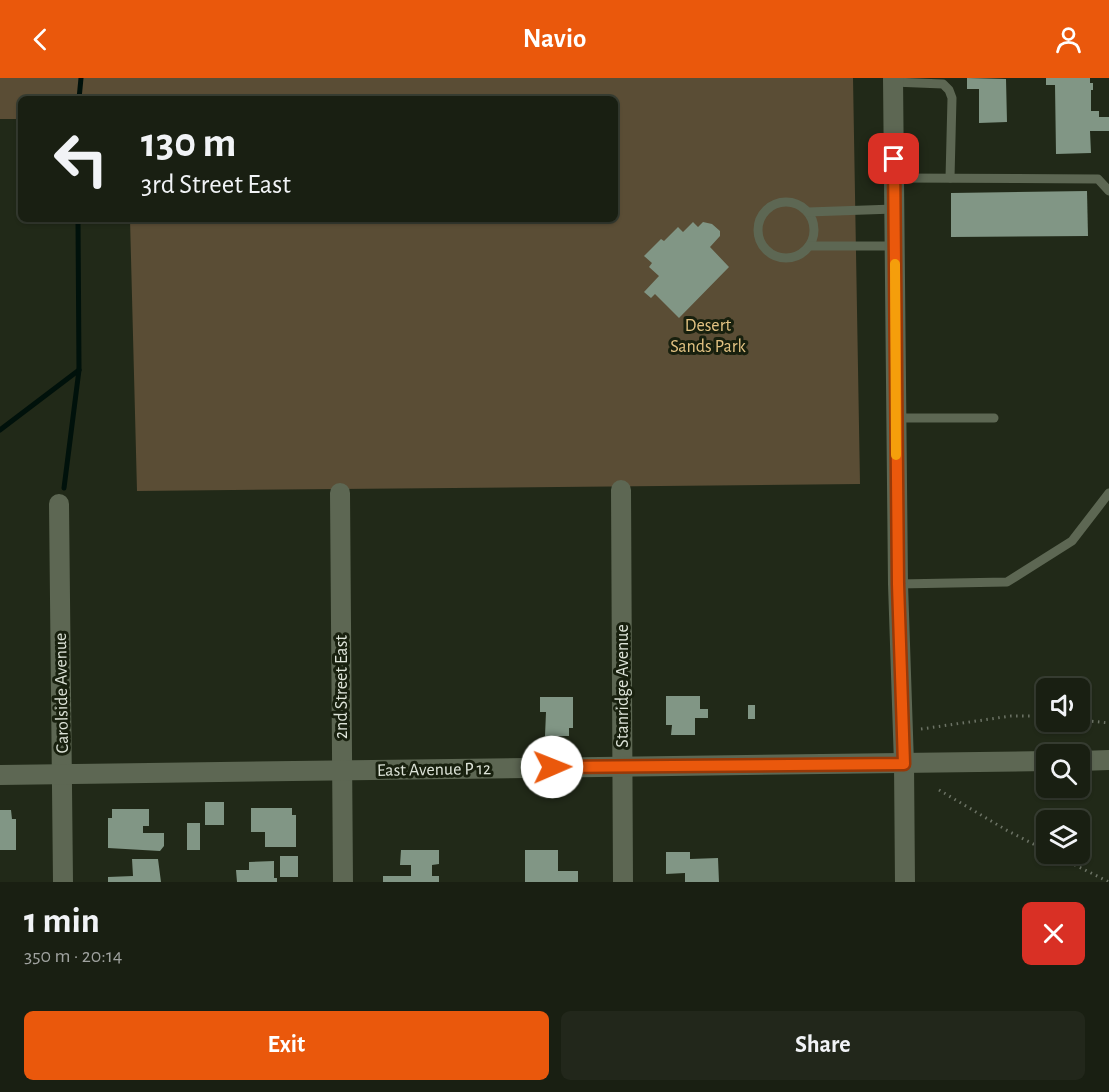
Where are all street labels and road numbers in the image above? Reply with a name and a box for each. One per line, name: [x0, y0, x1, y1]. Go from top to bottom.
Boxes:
street label: Stanridge Avenue: [614, 624, 632, 748]
street label: Carolside Avenue: [52, 633, 72, 753]
street label: 2nd Street East: [333, 635, 351, 739]
street label: East Avenue P 12: [377, 760, 491, 780]

